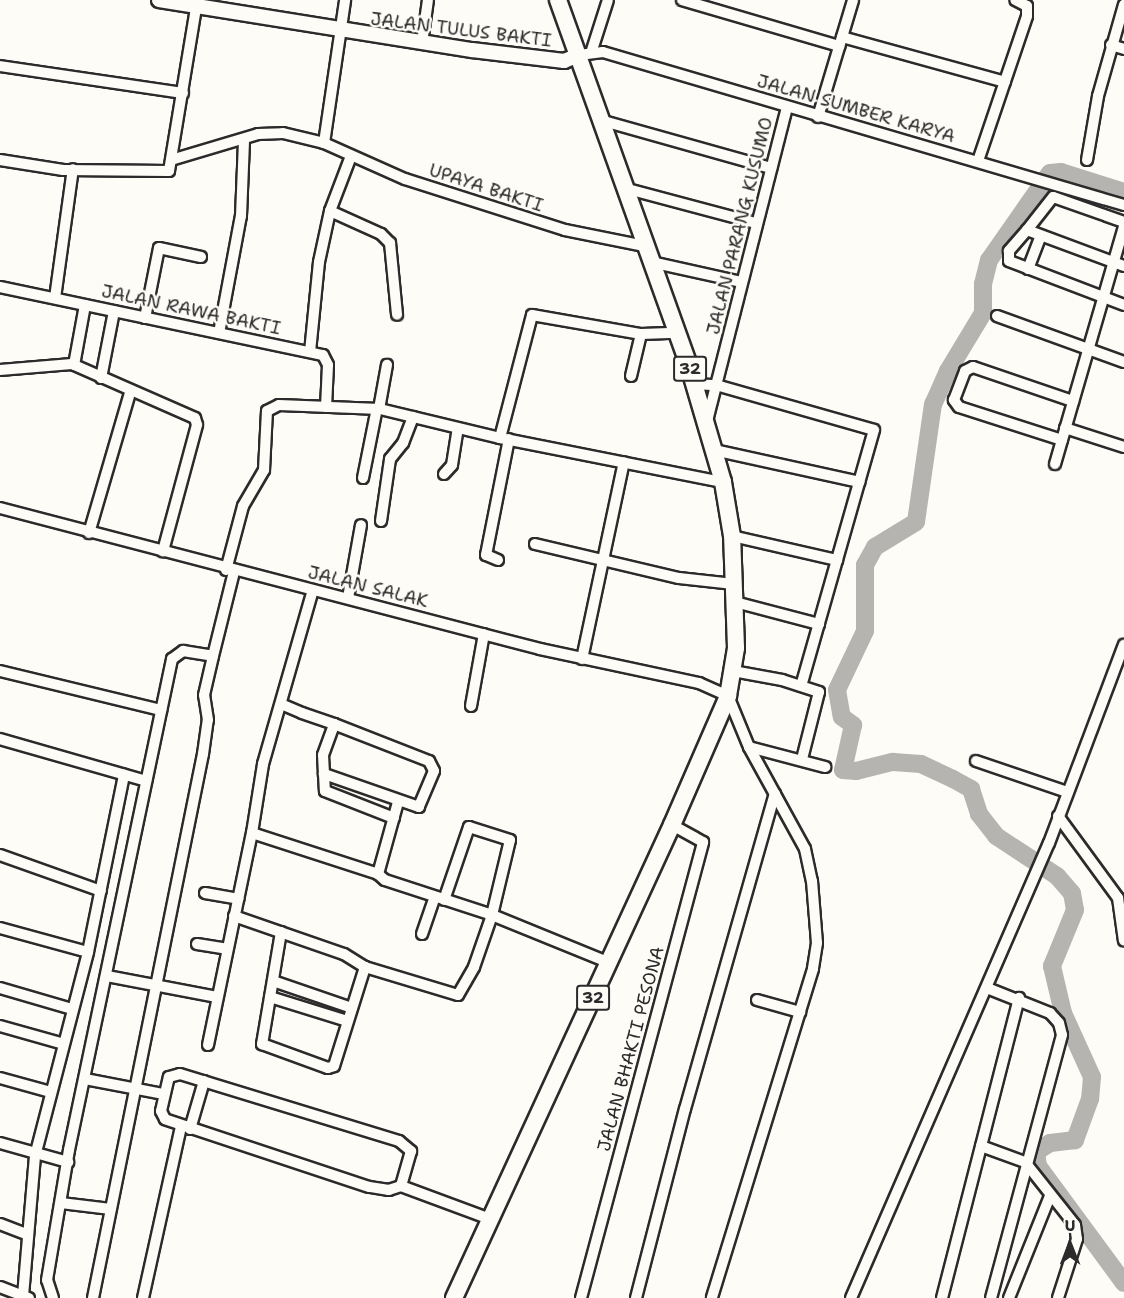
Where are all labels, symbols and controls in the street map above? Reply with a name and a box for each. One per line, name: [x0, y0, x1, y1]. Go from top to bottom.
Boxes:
street label: JALAN TULUS BAKTI: [369, 8, 553, 52]
street label: JALAN SUMBER KARYA: [754, 70, 958, 148]
street label: JALAN PARANG KUSUMO: [703, 115, 777, 337]
street label: UPAYA BAKTI: [426, 159, 546, 217]
street label: JALAN RAWA BAKTI: [99, 280, 283, 340]
road number: 32: [672, 356, 708, 382]
street label: JALAN SALAK: [306, 562, 430, 612]
street label: JALAN BHAKTI PESONA: [593, 944, 669, 1154]
road number: 32: [575, 985, 611, 1011]
north arrow: [1040, 1214, 1100, 1274]
text: U: [1065, 1215, 1075, 1236]

